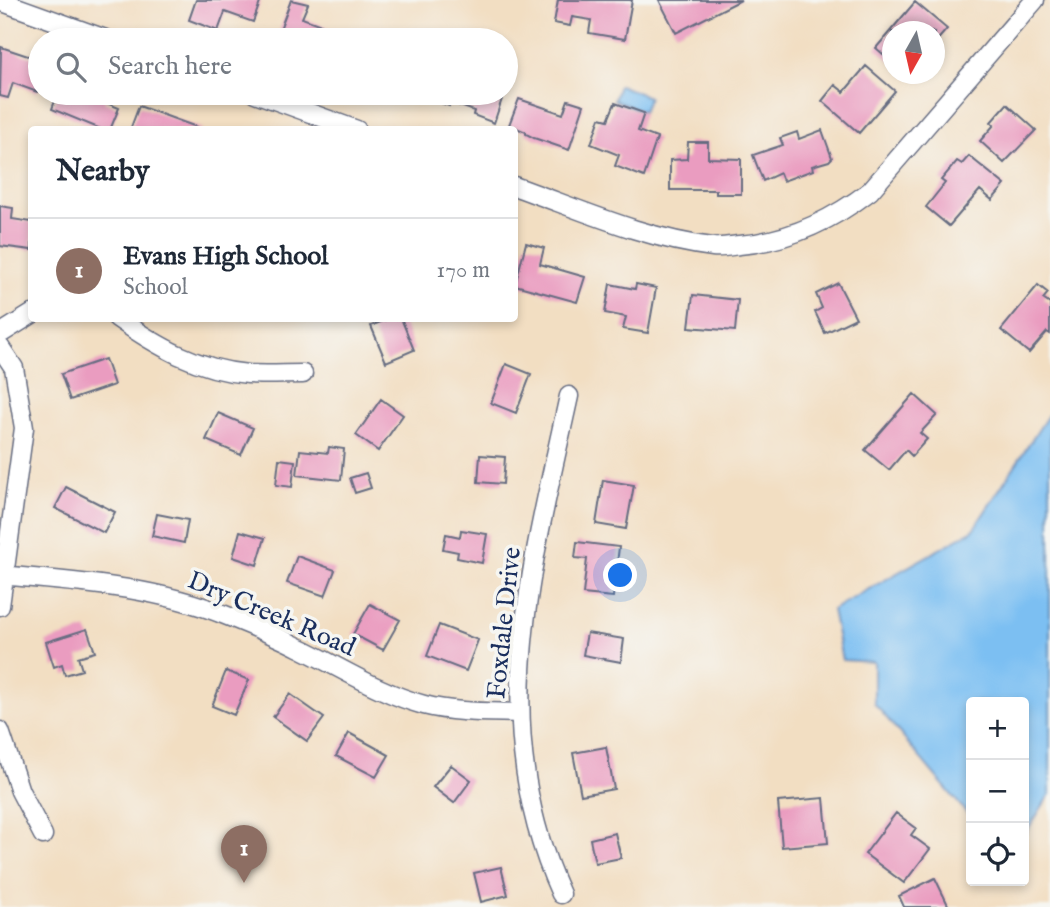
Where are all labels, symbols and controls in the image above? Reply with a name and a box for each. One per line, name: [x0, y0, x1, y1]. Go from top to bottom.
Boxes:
north arrow: [882, 21, 945, 84]
search box: [28, 28, 518, 105]
icon: search: [52, 48, 90, 86]
text: Search here: [108, 50, 232, 83]
text: Nearby: [56, 153, 149, 191]
text: Evans High School: [123, 240, 328, 273]
text: 1: [75, 256, 83, 285]
text: 170 m: [437, 256, 490, 285]
text: School: [123, 273, 188, 302]
street label: Foxdale Drive: [480, 545, 529, 701]
your location: [603, 558, 637, 592]
street label: Dry Creek Road: [183, 564, 360, 665]
map controls: [966, 697, 1029, 886]
button: +: [966, 697, 1029, 760]
button: −: [966, 760, 1029, 823]
button: locate: [966, 823, 1029, 886]
pin: 1: [221, 825, 267, 883]

